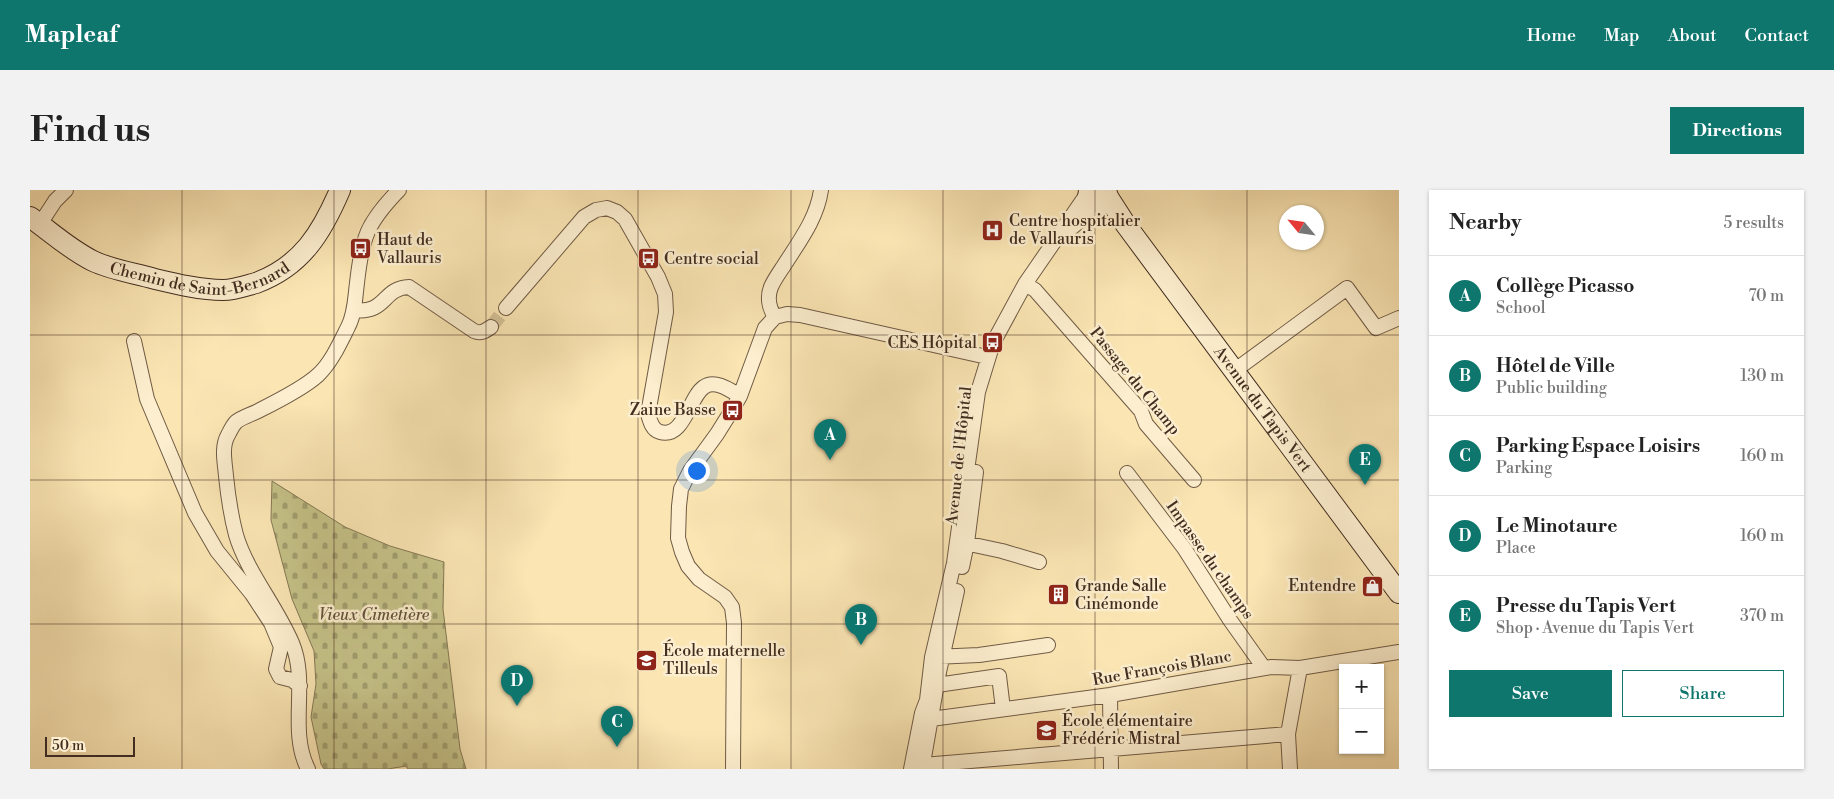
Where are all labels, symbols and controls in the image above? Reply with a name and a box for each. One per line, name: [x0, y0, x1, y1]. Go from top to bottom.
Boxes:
text: Mapleaf: [25, 20, 118, 50]
text: Home: [1527, 24, 1576, 47]
text: Map: [1604, 24, 1640, 47]
text: About: [1668, 24, 1717, 47]
text: Contact: [1745, 24, 1809, 47]
button: Directions: [1670, 107, 1804, 154]
text: Find us: [30, 109, 150, 152]
north arrow: [1279, 205, 1324, 250]
text: Nearby: [1449, 210, 1522, 236]
place label: Centre hospitalier de Vallauris: [1009, 211, 1140, 249]
text: 5 results: [1723, 213, 1784, 233]
hospital icon: Centre hospitalier de Vallauris: [981, 218, 1005, 242]
place label: Haut de Vallauris: [376, 230, 441, 268]
bus stop icon: Haut de Vallauris: [349, 237, 373, 261]
bus stop icon: Centre social: [636, 247, 660, 271]
place label: Centre social: [664, 249, 759, 269]
street label: Chemin de Saint-Bernard: [105, 252, 291, 274]
text: Chemin de Saint-Bernard: [107, 258, 294, 300]
text: Collège Picasso: [1496, 274, 1634, 298]
text: A: [1459, 286, 1471, 306]
text: 70 m: [1748, 286, 1784, 306]
text: School: [1496, 298, 1545, 318]
street label: Passage du Champ: [1085, 323, 1185, 439]
bus stop icon: CES Hôpital: [981, 331, 1005, 355]
place label: CES Hôpital: [887, 333, 977, 353]
street label: Avenue du Tapis Vert: [1209, 341, 1316, 477]
text: Hôtel de Ville: [1496, 354, 1615, 378]
text: B: [1459, 366, 1471, 386]
text: 130 m: [1740, 366, 1784, 386]
text: Public building: [1496, 378, 1607, 398]
street label: Avenue de l'Hôpital: [942, 385, 976, 528]
bus stop icon: Zaine Basse: [720, 398, 744, 422]
place label: Zaine Basse: [630, 400, 716, 420]
pin: A: [814, 419, 846, 460]
text: Parking Espace Loisirs: [1496, 434, 1700, 458]
pin: E: [1349, 444, 1381, 485]
text: C: [1459, 446, 1471, 466]
text: 160 m: [1740, 446, 1784, 466]
your location: [684, 458, 710, 484]
text: Parking: [1496, 458, 1552, 478]
street label: Impasse du champs: [1162, 497, 1258, 623]
text: Le Minotaure: [1496, 514, 1617, 538]
text: D: [1459, 526, 1471, 546]
text: 160 m: [1740, 526, 1784, 546]
text: Place: [1496, 538, 1536, 558]
shop icon: Entendre: [1360, 574, 1384, 598]
place label: Grande Salle Cinémonde: [1075, 576, 1167, 614]
place label: Entendre: [1288, 576, 1356, 596]
building icon: Grande Salle Cinémonde: [1047, 583, 1071, 607]
text: Presse du Tapis Vert: [1496, 594, 1676, 618]
pin: B: [845, 604, 877, 645]
park label: Vieux Cimetière: [319, 605, 430, 625]
text: E: [1459, 606, 1471, 626]
text: 370 m: [1740, 606, 1784, 626]
text: Shop · Avenue du Tapis Vert: [1496, 618, 1694, 638]
place label: École maternelle Tilleuls: [663, 639, 785, 679]
street label: Rue François Blanc: [1091, 646, 1233, 690]
school or university icon: École maternelle Tilleuls: [635, 648, 659, 672]
map controls: [1339, 664, 1384, 754]
button: +: [1339, 664, 1384, 709]
pin: D: [501, 665, 533, 706]
button: Save: [1449, 670, 1612, 717]
button: Share: [1622, 670, 1784, 717]
pin: C: [601, 706, 633, 747]
place label: École élémentaire Frédéric Mistral: [1062, 709, 1193, 749]
button: −: [1339, 709, 1384, 754]
school or university icon: École élémentaire Frédéric Mistral: [1034, 718, 1058, 742]
scale bar: [45, 734, 135, 757]
text: 50 m: [52, 737, 84, 755]

